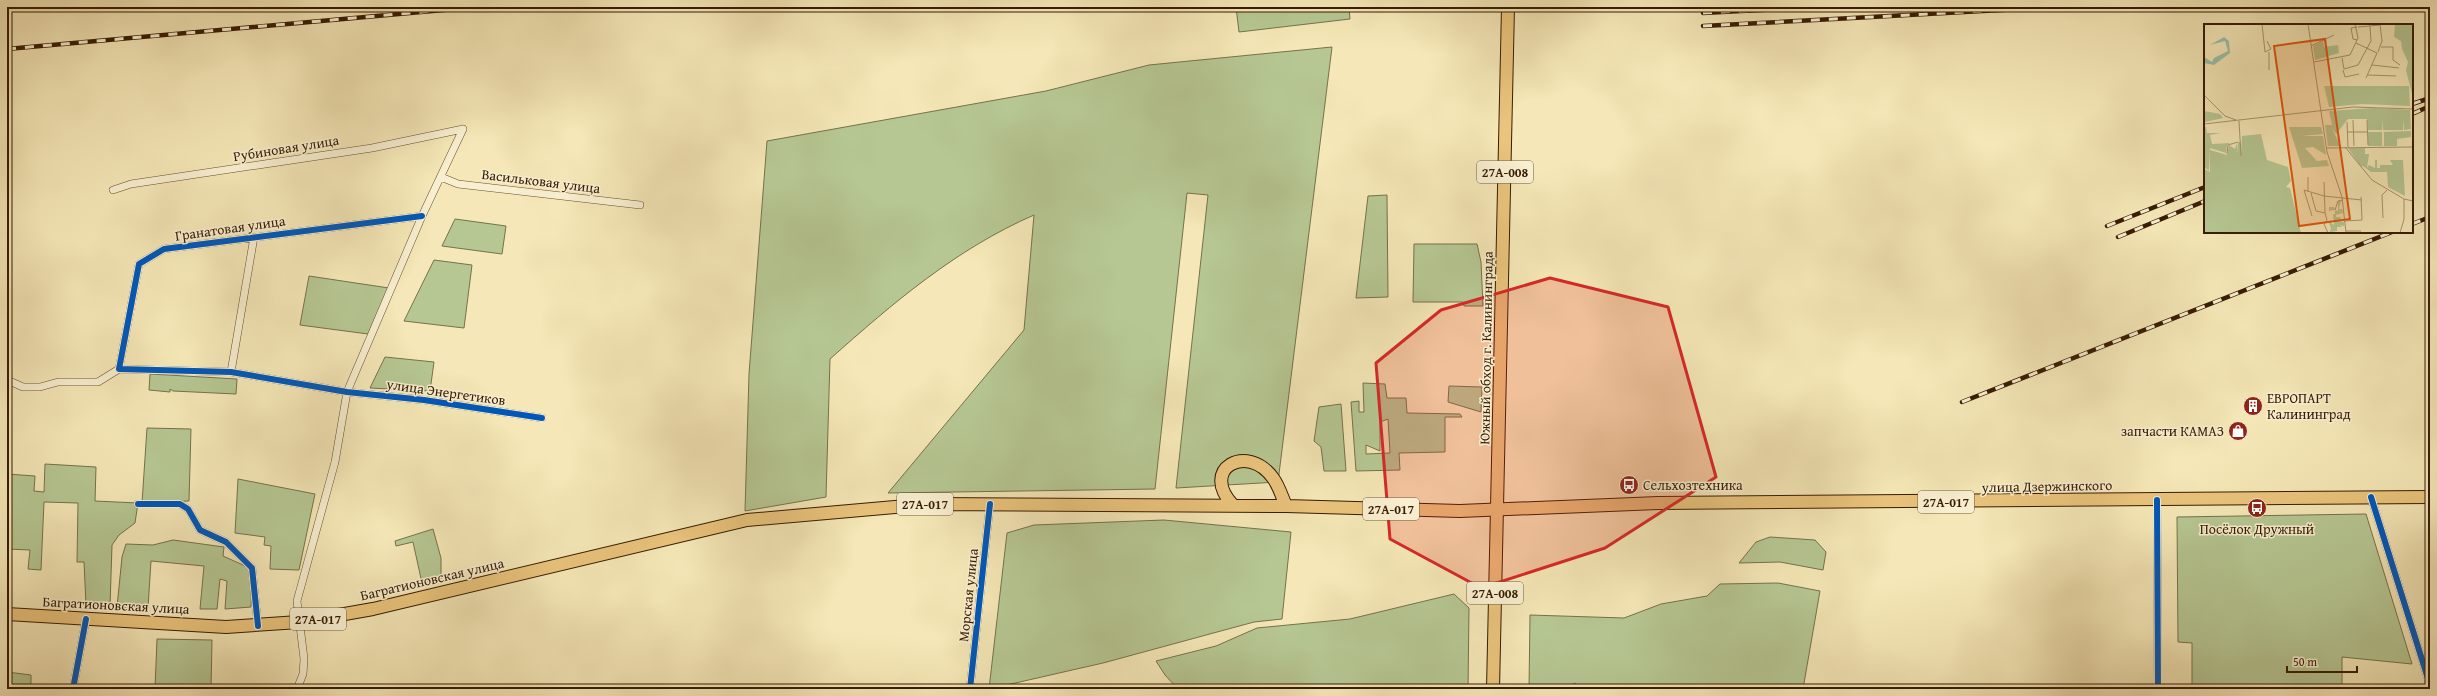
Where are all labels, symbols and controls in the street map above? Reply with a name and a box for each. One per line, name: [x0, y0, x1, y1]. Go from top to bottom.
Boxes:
inset map: [2204, 24, 2413, 233]
street label: Рубиновая улица: [232, 130, 341, 166]
road number: 27А-008: [1477, 161, 1533, 183]
street label: Васильковая улица: [481, 164, 602, 198]
street label: Гранатовая улица: [174, 210, 287, 246]
street label: Южный обход г. Калининграда: [1474, 251, 1498, 445]
street label: улица Энергетиков: [384, 374, 507, 410]
place label: ЕВРОПАРТ Калининград: [2267, 388, 2351, 424]
building icon: ЕВРОПАРТ Калининград: [2242, 395, 2264, 417]
shop icon: запчасти КАМАЗ: [2227, 420, 2249, 442]
place label: запчасти КАМАЗ: [2121, 421, 2224, 441]
bus stop icon: Сельхозтехника: [1618, 474, 1640, 496]
place label: Сельхозтехника: [1643, 475, 1743, 495]
street label: улица Дзержинского: [1981, 475, 2112, 497]
road number: 27А-017: [1918, 491, 1974, 513]
road number: 27А-017: [897, 493, 953, 515]
bus stop icon: Посёлок Дружный: [2246, 497, 2268, 519]
road number: 27А-017: [1363, 498, 1419, 520]
place label: Посёлок Дружный: [2200, 519, 2314, 539]
street label: Морская улица: [953, 547, 983, 643]
street label: Багратионовская улица: [358, 553, 506, 605]
road number: 27А-008: [1467, 582, 1523, 604]
street label: Багратионовская улица: [42, 591, 190, 619]
road number: 27А-017: [290, 608, 346, 630]
scale bar: [2287, 648, 2357, 674]
text: 50 m: [2293, 653, 2317, 670]

